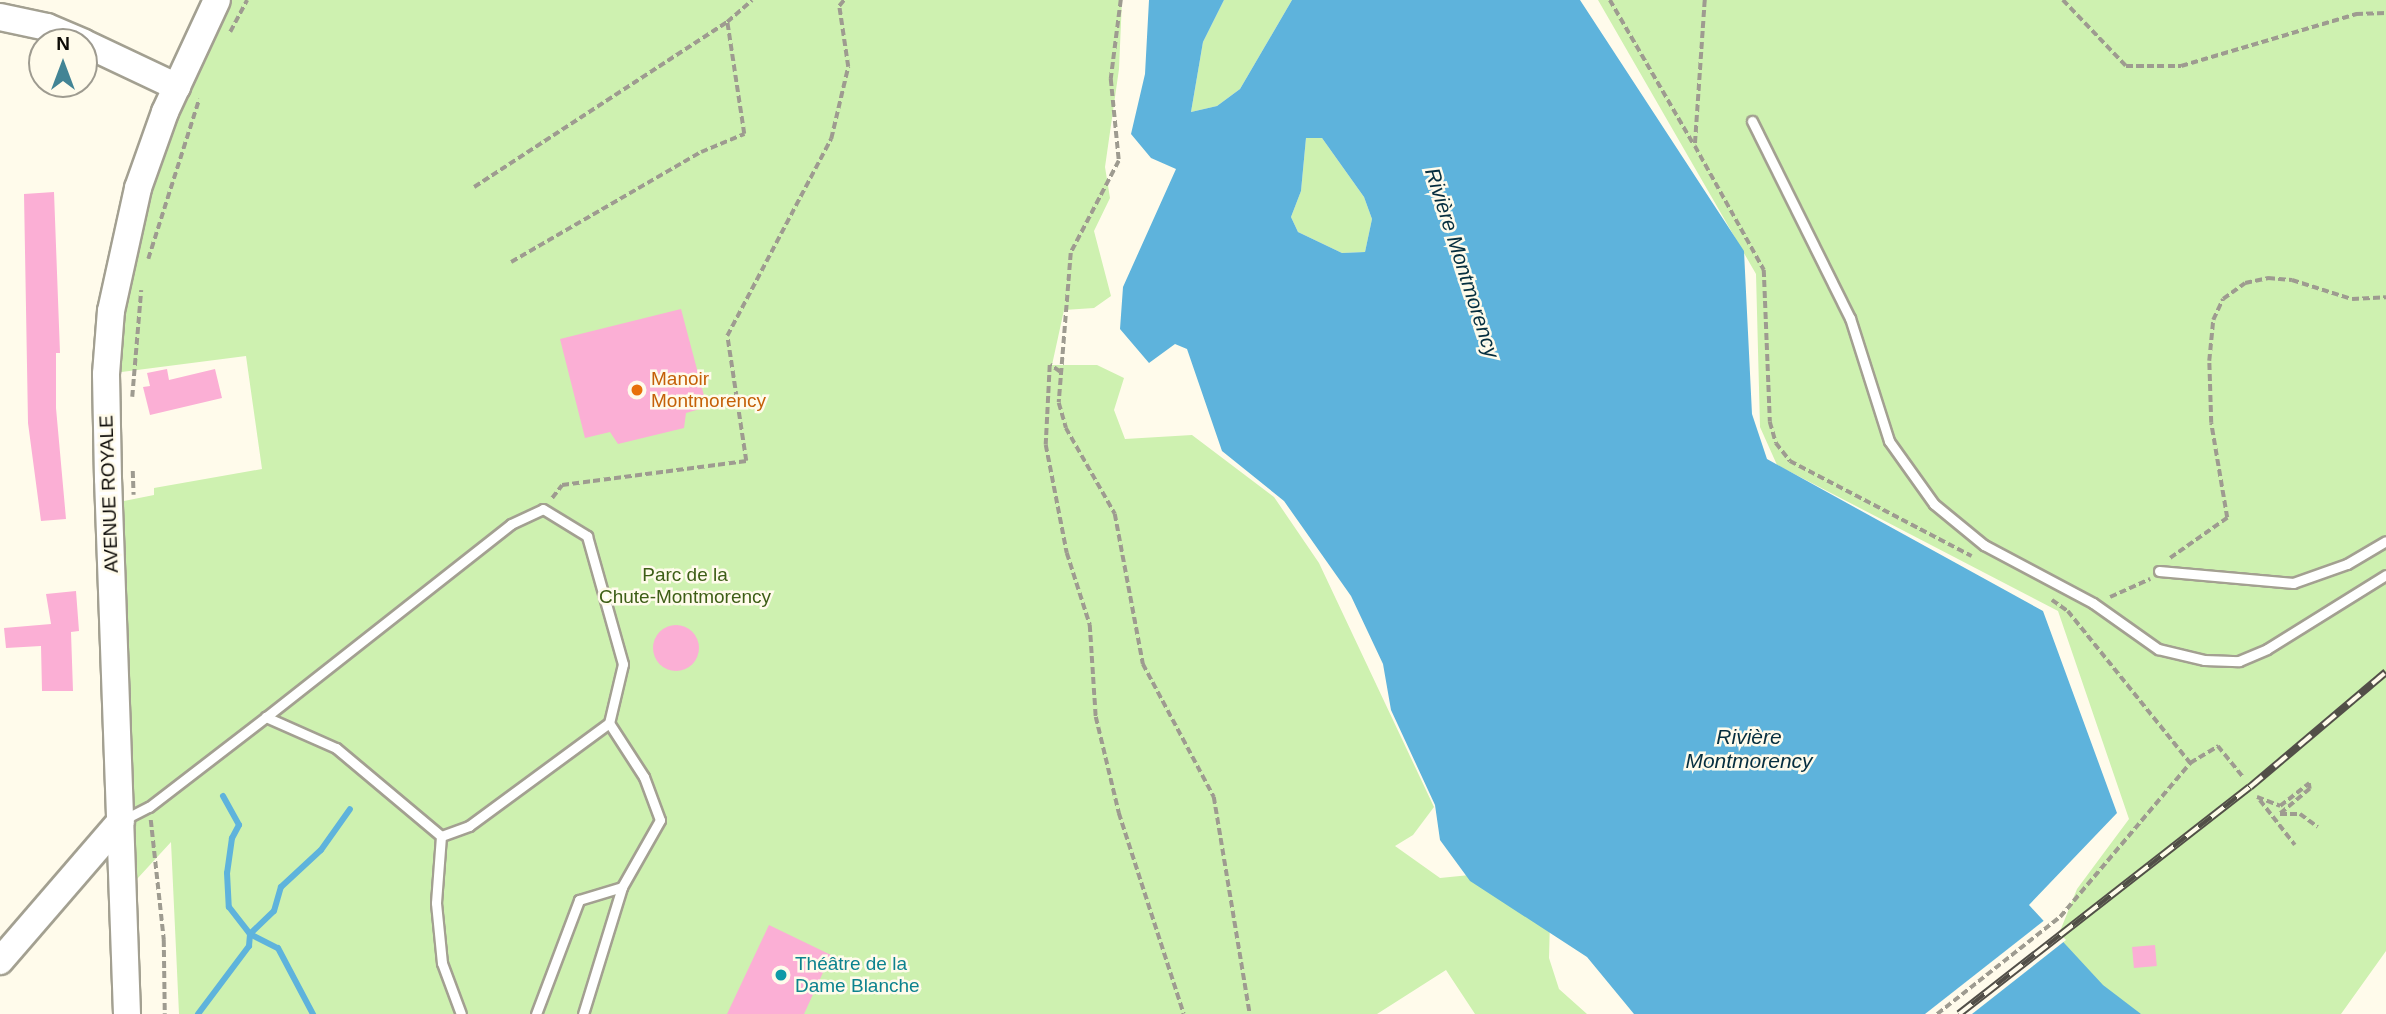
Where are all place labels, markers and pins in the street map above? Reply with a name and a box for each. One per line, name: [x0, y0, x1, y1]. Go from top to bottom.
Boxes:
place label: Manoir Montmorency: [651, 368, 766, 412]
marker: Manoir Montmorency: [629, 382, 645, 398]
place label: Théâtre de la Dame Blanche: [795, 953, 920, 997]
marker: Théâtre de la Dame Blanche: [773, 967, 789, 983]

